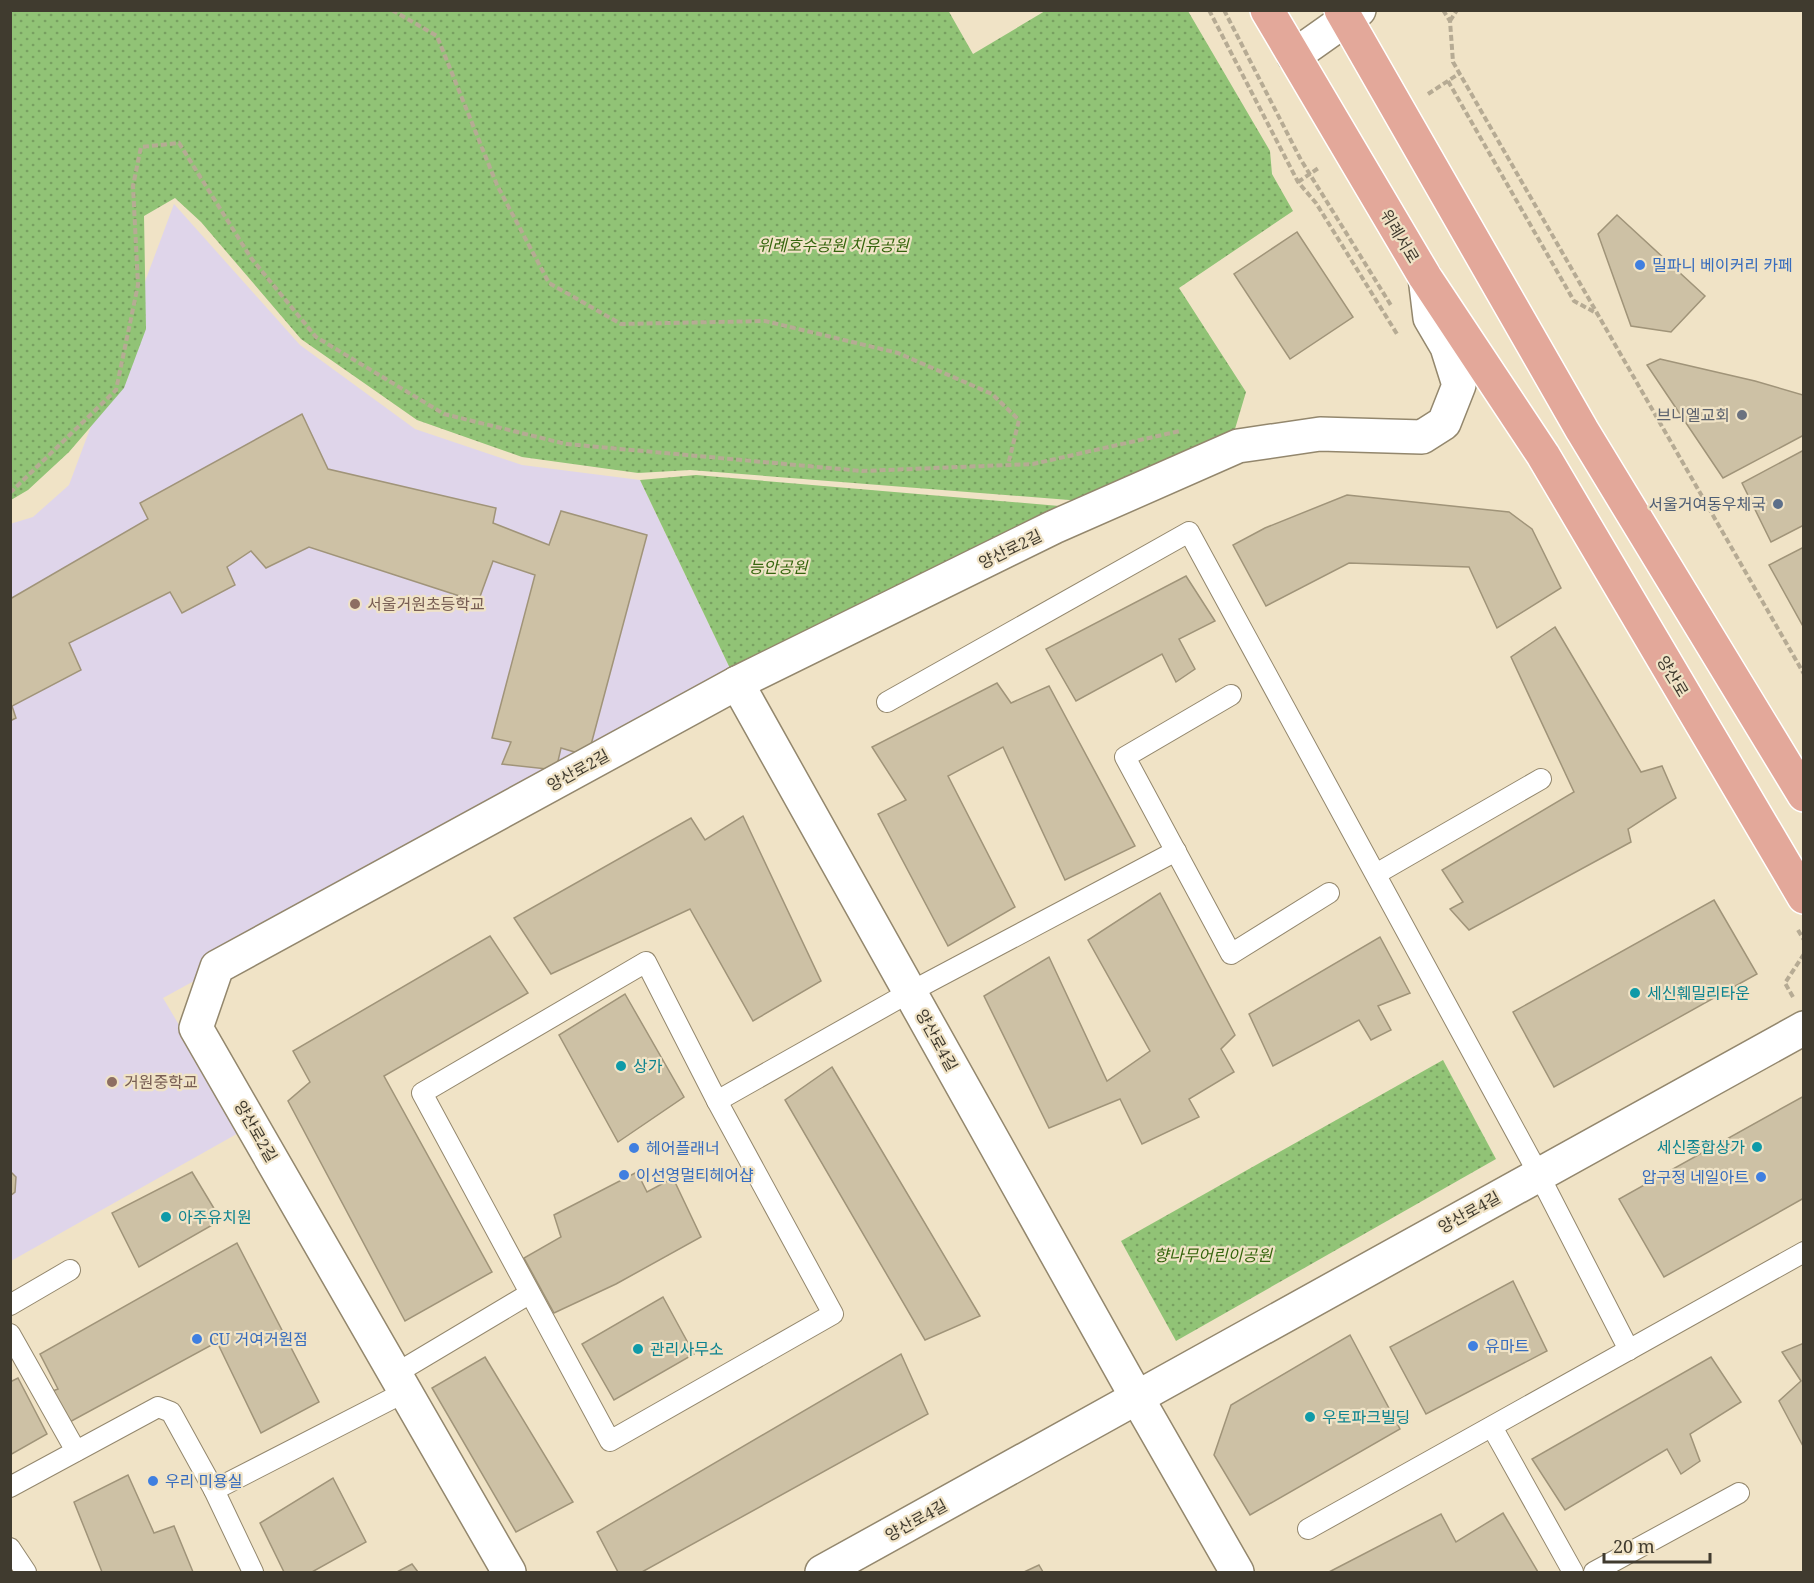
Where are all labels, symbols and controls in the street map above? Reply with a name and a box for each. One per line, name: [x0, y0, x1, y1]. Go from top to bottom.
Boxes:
street label: 위례서로: [1375, 205, 1425, 267]
park label: 위례호수공원 치유공원: [757, 234, 910, 256]
place label: 밀파니 베이커리 카페: [1652, 254, 1793, 276]
marker: 밀파니 베이커리 카페: [1633, 258, 1647, 272]
place label: 브니엘교회: [1656, 404, 1730, 426]
marker: 브니엘교회: [1735, 408, 1749, 422]
place label: 서울거여동우체국: [1648, 493, 1766, 515]
marker: 서울거여동우체국: [1771, 497, 1785, 511]
street label: 양산로2길: [975, 524, 1045, 574]
park label: 능안공원: [749, 556, 809, 578]
place label: 서울거원초등학교: [367, 593, 485, 615]
marker: 서울거원초등학교: [348, 597, 362, 611]
street label: 양산로: [1652, 651, 1694, 701]
street label: 양산로2길: [543, 744, 613, 796]
place label: 세신훼밀리타운: [1647, 982, 1750, 1004]
marker: 세신훼밀리타운: [1628, 986, 1642, 1000]
street label: 양산로4길: [911, 1005, 963, 1075]
place label: 상가: [633, 1055, 663, 1077]
marker: 상가: [614, 1059, 628, 1073]
place label: 거원중학교: [124, 1071, 198, 1093]
marker: 거원중학교: [105, 1075, 119, 1089]
street label: 양산로2길: [230, 1096, 282, 1166]
place label: 세신종합상가: [1657, 1136, 1745, 1158]
place label: 헤어플래너: [646, 1137, 720, 1159]
marker: 세신종합상가: [1750, 1140, 1764, 1154]
marker: 헤어플래너: [627, 1141, 641, 1155]
place label: 이선영멀티헤어샵: [636, 1164, 754, 1186]
place label: 압구정 네일아트: [1642, 1166, 1749, 1188]
marker: 이선영멀티헤어샵: [617, 1168, 631, 1182]
marker: 압구정 네일아트: [1754, 1170, 1768, 1184]
street label: 양산로4길: [1434, 1186, 1504, 1238]
place label: 아주유치원: [178, 1206, 252, 1228]
marker: 아주유치원: [159, 1210, 173, 1224]
park label: 향나무어린이공원: [1154, 1244, 1273, 1266]
place label: CU 거여거원점: [209, 1328, 308, 1350]
marker: CU 거여거원점: [190, 1332, 204, 1346]
place label: 유마트: [1485, 1335, 1529, 1357]
place label: 관리사무소: [650, 1338, 724, 1360]
marker: 유마트: [1466, 1339, 1480, 1353]
marker: 관리사무소: [631, 1342, 645, 1356]
place label: 우토파크빌딩: [1322, 1406, 1410, 1428]
marker: 우토파크빌딩: [1303, 1410, 1317, 1424]
place label: 우리 미용실: [165, 1470, 243, 1492]
marker: 우리 미용실: [146, 1474, 160, 1488]
street label: 양산로4길: [881, 1494, 951, 1546]
scale bar: [1604, 1526, 1710, 1564]
text: 20 m: [1613, 1534, 1655, 1558]

